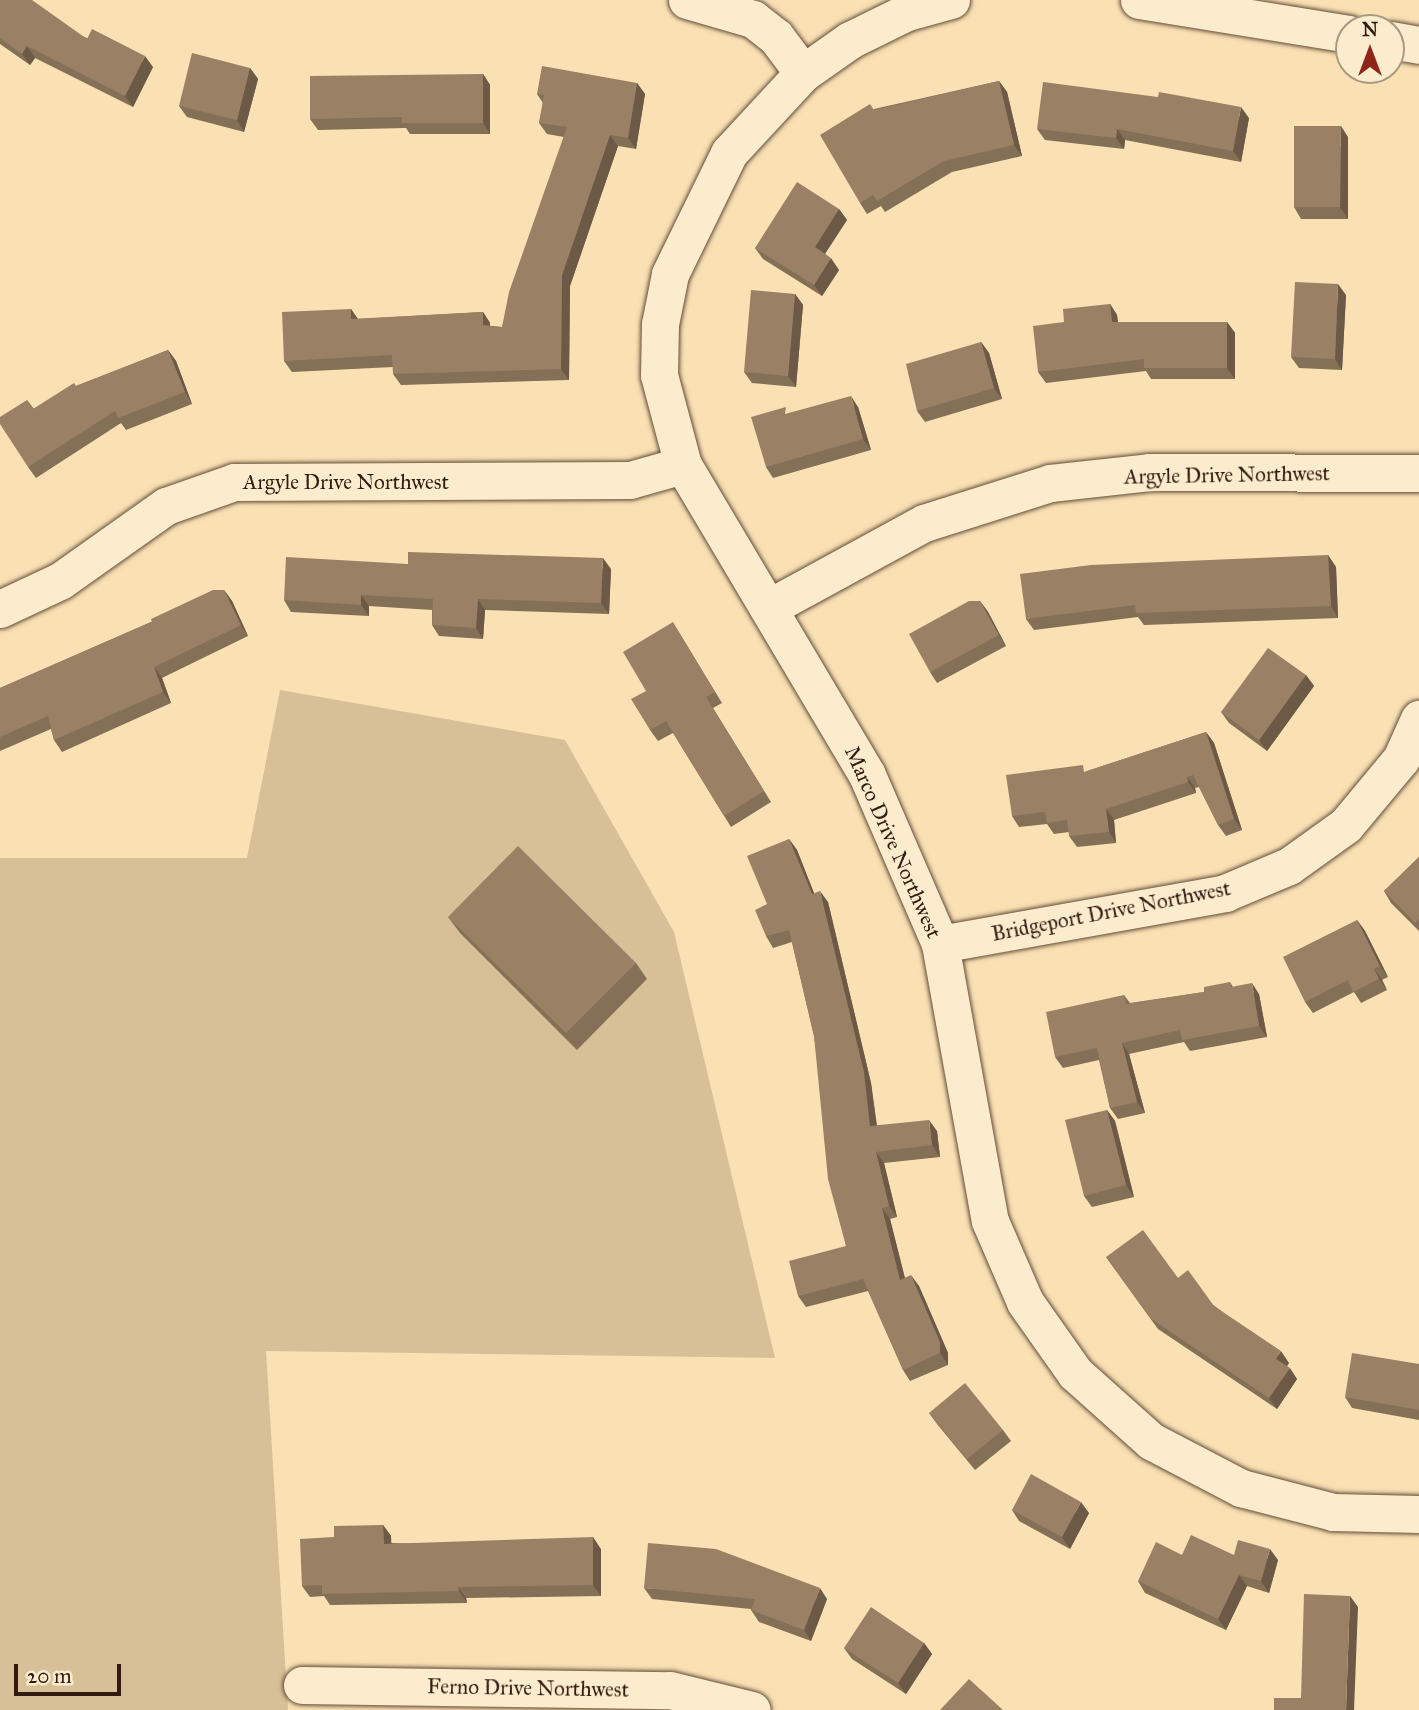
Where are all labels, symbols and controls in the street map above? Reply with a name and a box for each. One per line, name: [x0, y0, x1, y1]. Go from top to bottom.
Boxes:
north arrow: [1335, 14, 1405, 84]
text: N: [1362, 18, 1378, 41]
street label: Argyle Drive Northwest: [1124, 461, 1330, 489]
street label: Argyle Drive Northwest: [243, 469, 449, 495]
street label: Marco Drive Northwest: [839, 742, 947, 942]
street label: Bridgeport Drive Northwest: [989, 875, 1233, 947]
scale bar: [18, 1650, 124, 1694]
text: 20 m: [27, 1663, 72, 1689]
street label: Ferno Drive Northwest: [427, 1674, 629, 1702]

